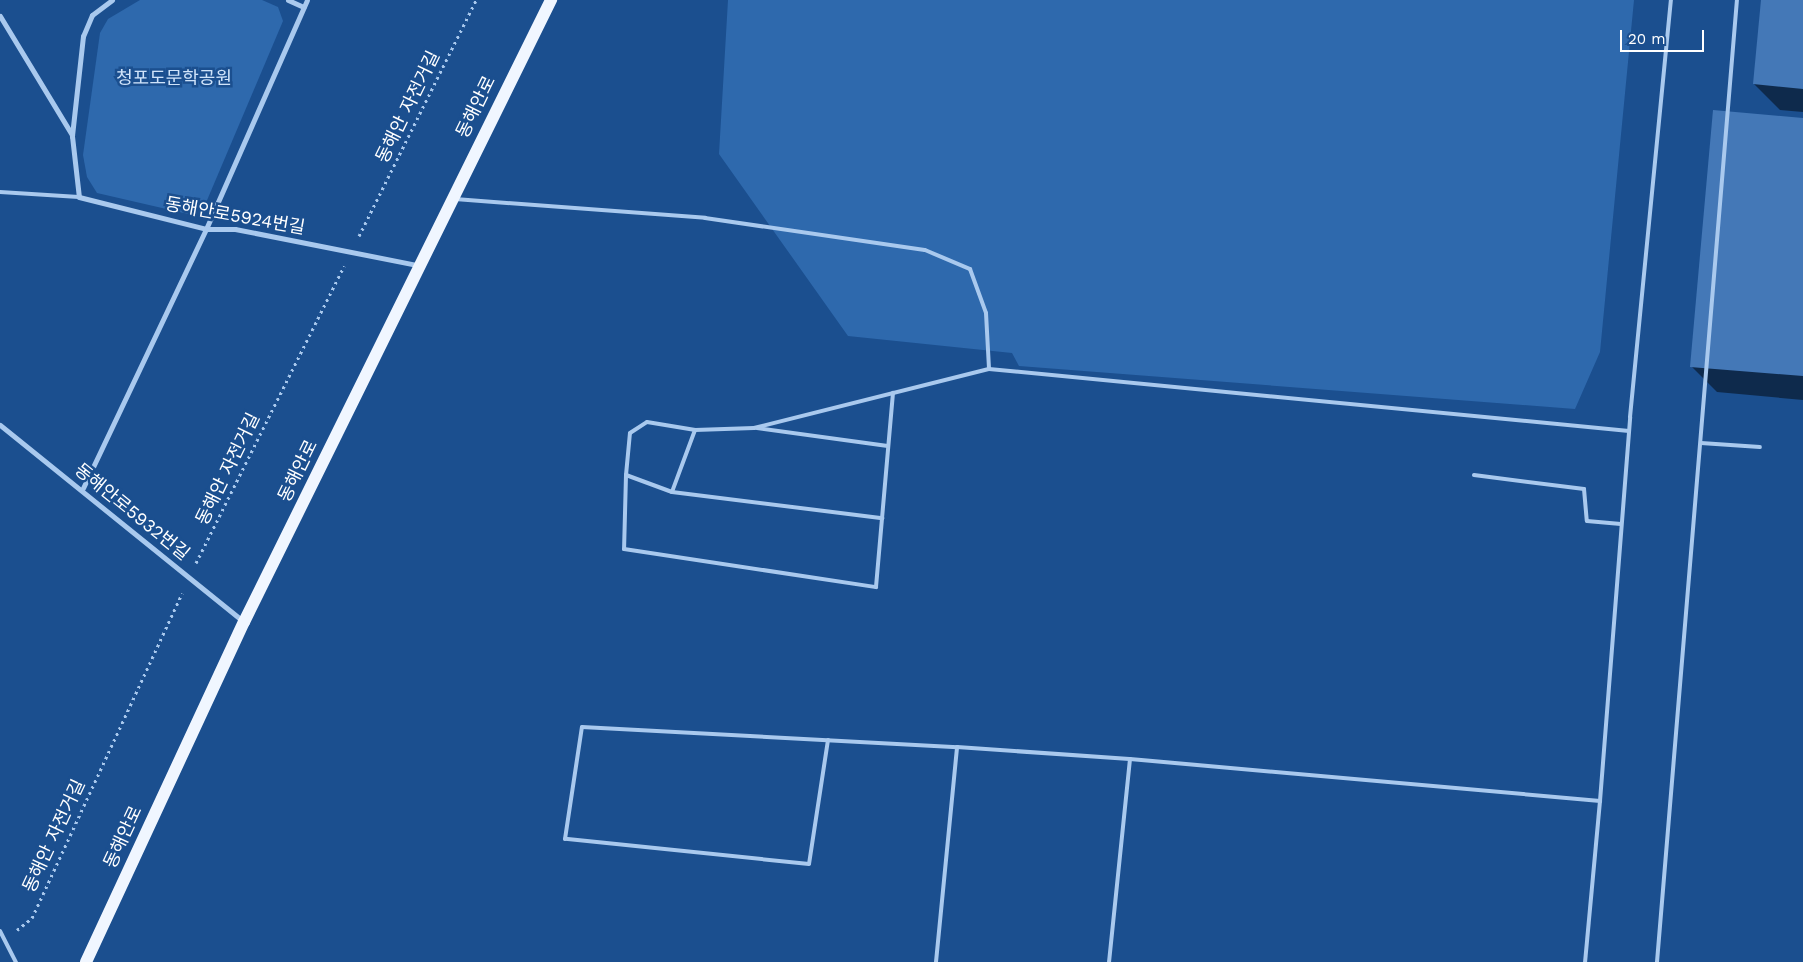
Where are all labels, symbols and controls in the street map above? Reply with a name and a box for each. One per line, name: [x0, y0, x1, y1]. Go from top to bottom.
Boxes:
scale bar: [1623, 20, 1707, 52]
text: 20 m: [1628, 30, 1666, 48]
street label: 동해안 자전거길: [372, 47, 444, 167]
park label: 청포도문학공원: [116, 67, 232, 89]
street label: 동해안로: [452, 72, 500, 142]
street label: 동해안로5924번길: [163, 193, 307, 239]
street label: 동해안 자전거길: [192, 409, 264, 529]
street label: 동해안로: [274, 436, 322, 506]
street label: 동해안로5932번길: [70, 459, 194, 565]
street label: 동해안 자전거길: [18, 776, 90, 896]
street label: 동해안로: [99, 802, 147, 872]

